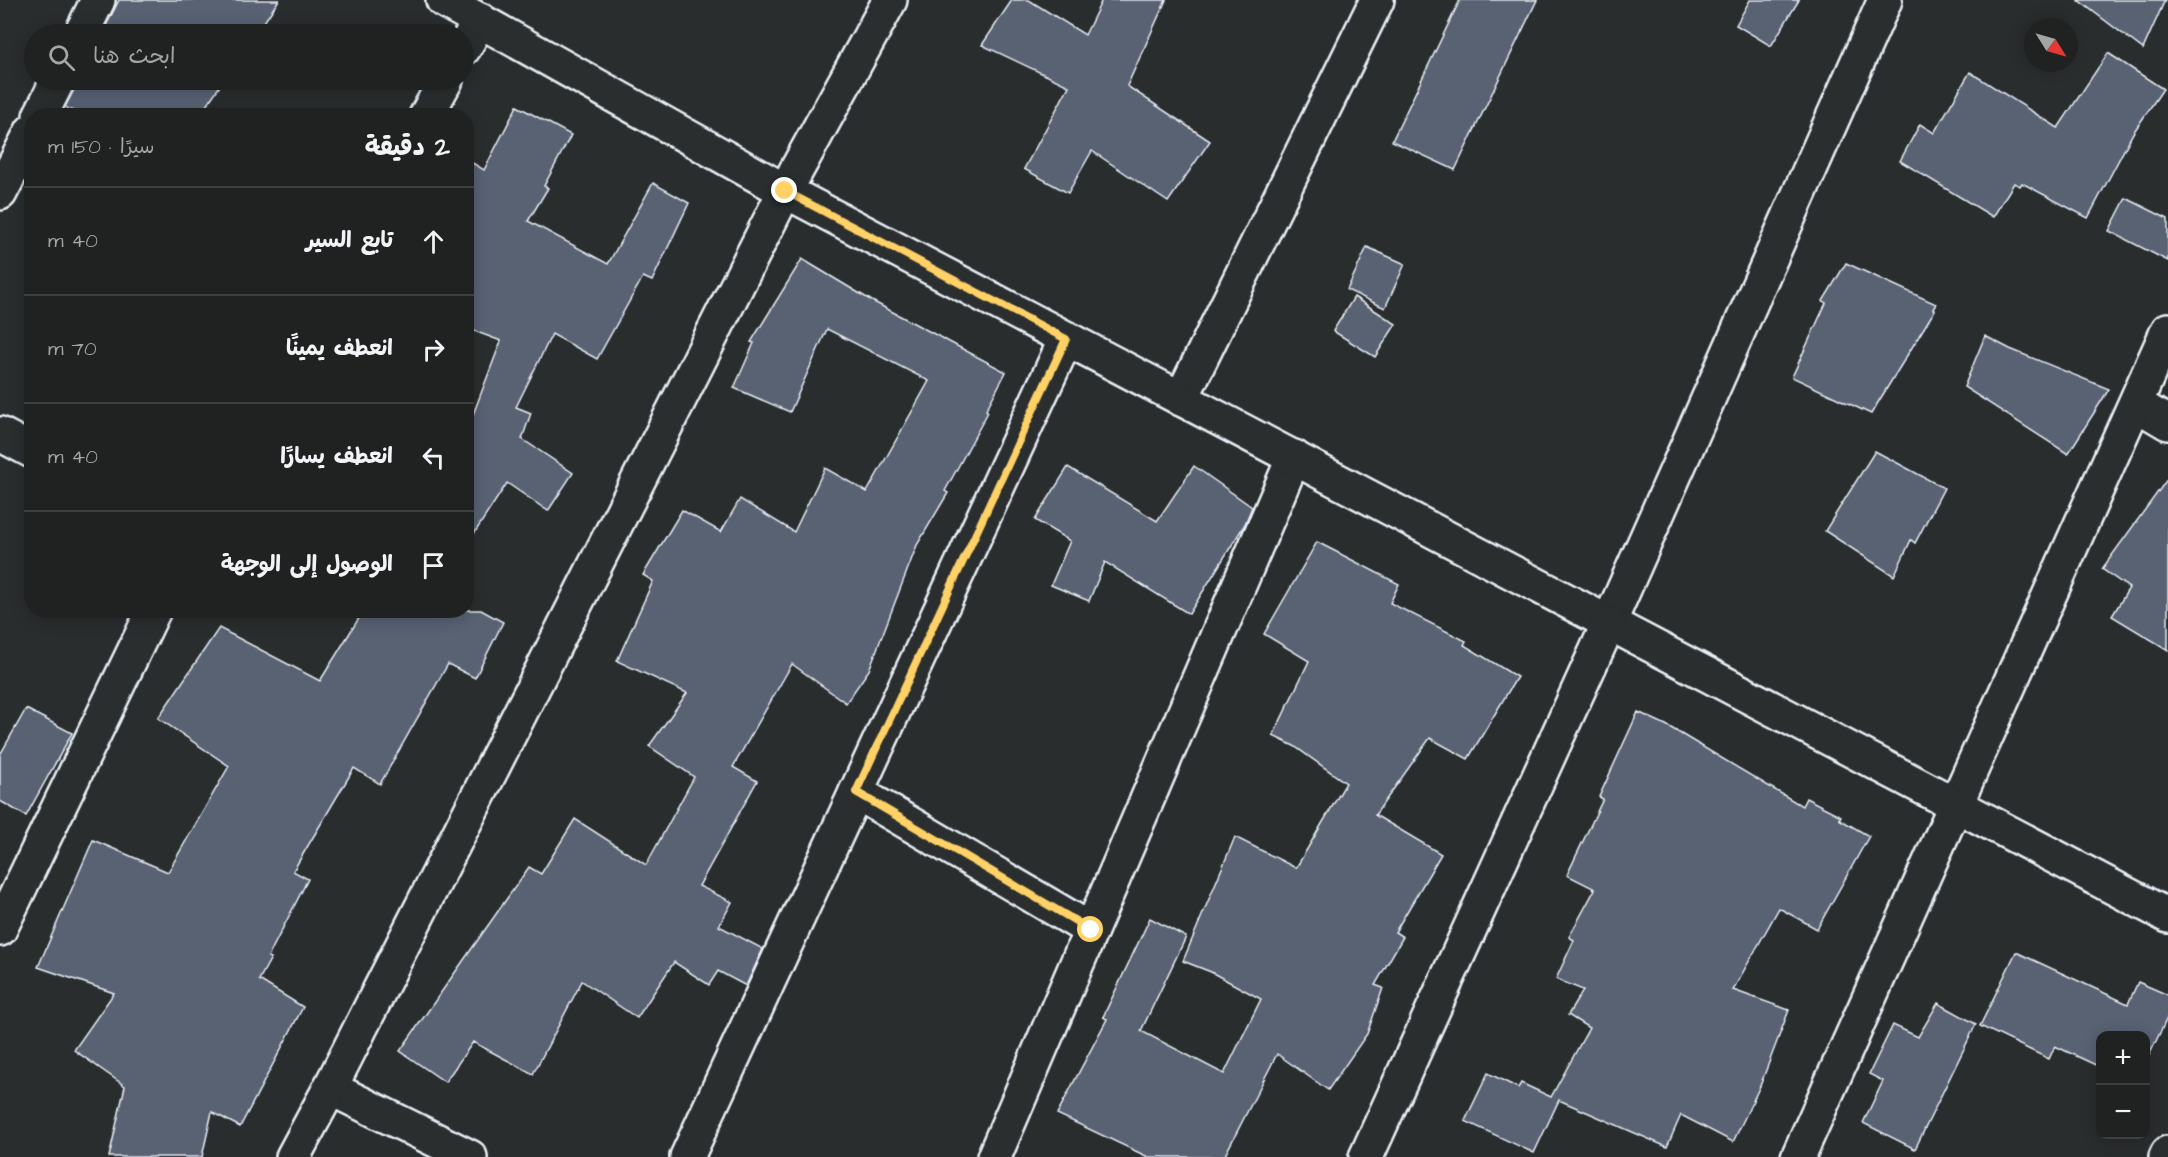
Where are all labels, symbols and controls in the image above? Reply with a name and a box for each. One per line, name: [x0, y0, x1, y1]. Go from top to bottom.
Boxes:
north arrow: [2024, 18, 2078, 72]
search box: [24, 24, 474, 90]
icon: search: [45, 41, 78, 74]
text: ابحث هنا: [93, 41, 175, 72]
text: 2 دقيقة: [365, 129, 450, 165]
text: سيرًا · 150 m: [48, 133, 155, 161]
route end: [771, 177, 797, 203]
text: تابع السير: [306, 225, 393, 256]
icon: ahead: [417, 225, 450, 258]
text: 40 m: [48, 227, 98, 255]
text: انعطف يمينًا: [286, 333, 393, 364]
icon: right: [417, 333, 450, 366]
text: 70 m: [48, 335, 97, 363]
text: انعطف يسارًا: [280, 441, 393, 472]
icon: left: [417, 441, 450, 474]
text: 40 m: [48, 443, 98, 471]
text: الوصول إلى الوجهة: [221, 549, 393, 580]
icon: arrive: [417, 549, 450, 582]
route start: [1077, 916, 1103, 942]
map controls: [2096, 1031, 2150, 1139]
button: +: [2096, 1031, 2150, 1085]
button: −: [2096, 1085, 2150, 1139]

